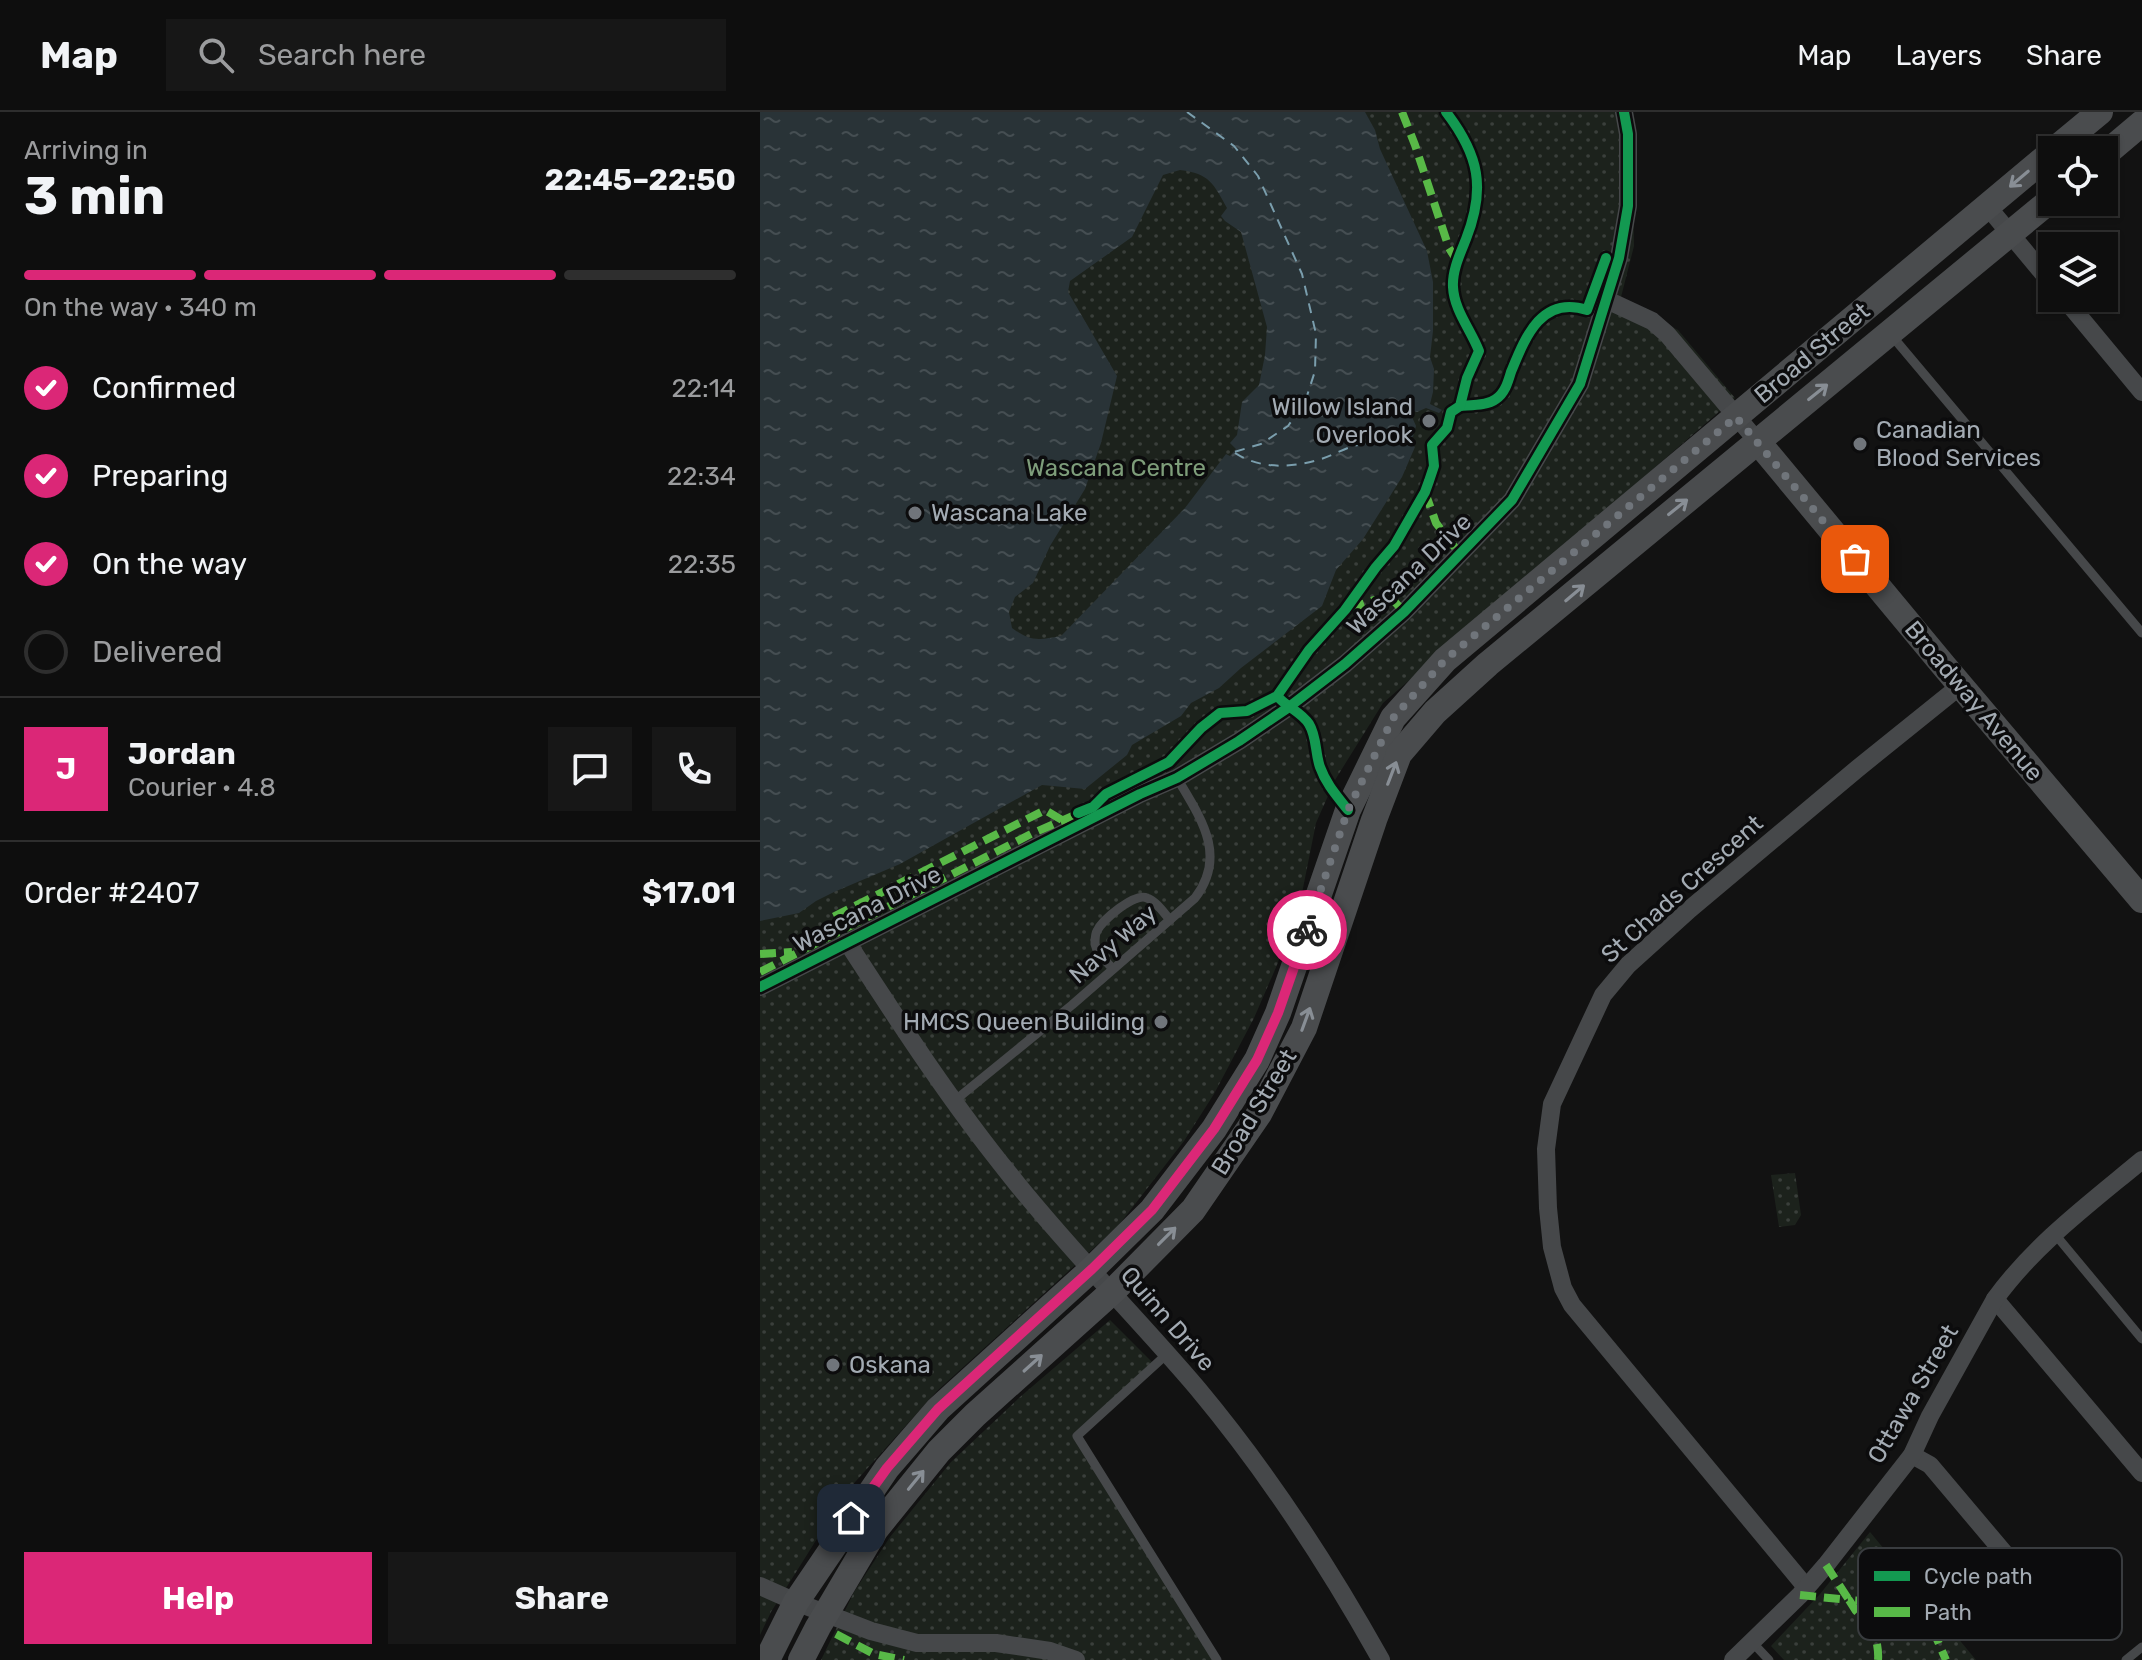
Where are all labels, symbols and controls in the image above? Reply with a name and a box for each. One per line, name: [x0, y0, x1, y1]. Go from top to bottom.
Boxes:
search box: [166, 19, 726, 91]
text: Map: [40, 32, 118, 78]
icon: search: [194, 33, 238, 77]
text: Search here: [258, 37, 426, 73]
text: Map: [1797, 39, 1852, 72]
text: Layers: [1896, 39, 1982, 72]
text: Share: [2026, 39, 2102, 72]
text: Arriving in: [24, 135, 148, 166]
map controls: [2038, 136, 2118, 312]
button: locate: [2038, 136, 2118, 216]
text: 22:45–22:50: [545, 162, 736, 198]
text: 3 min: [24, 165, 165, 227]
one-way arrow: [2010, 170, 2030, 188]
button: layers: [2038, 232, 2118, 312]
text: On the way · 340 m: [24, 292, 257, 323]
street label: Broad Street: [1749, 297, 1875, 409]
icon: check: [24, 366, 68, 410]
text: Confirmed: [92, 370, 236, 406]
text: 22:14: [672, 373, 736, 404]
one-way arrow: [1807, 383, 1828, 401]
place label: Willow Island Overlook: [1272, 393, 1414, 449]
marker: Willow Island Overlook: [1420, 412, 1438, 430]
place label: Canadian Blood Services: [1876, 416, 2041, 472]
marker: Canadian Blood Services: [1851, 435, 1869, 453]
icon: check: [24, 454, 68, 498]
park label: Wascana Centre: [1026, 454, 1206, 482]
text: Preparing: [92, 458, 228, 494]
text: 22:34: [667, 461, 736, 492]
one-way arrow: [1667, 498, 1688, 515]
place label: Wascana Lake: [931, 499, 1087, 527]
marker: Wascana Lake: [906, 504, 924, 522]
street label: Wascana Drive: [1341, 508, 1477, 640]
pin: [1821, 525, 1889, 593]
icon: bag: [1833, 537, 1877, 581]
icon: check: [24, 542, 68, 586]
text: On the way: [92, 546, 247, 582]
text: 22:35: [668, 549, 736, 580]
one-way arrow: [1564, 584, 1585, 601]
street label: Broadway Avenue: [1899, 615, 2049, 787]
text: Delivered: [92, 634, 223, 670]
button: chat: [548, 727, 632, 811]
button: phone: [652, 727, 736, 811]
text: Jordan: [128, 736, 236, 772]
text: J: [56, 751, 76, 787]
one-way arrow: [1386, 761, 1400, 786]
text: Courier · 4.8: [128, 772, 276, 803]
street label: St Chads Crescent: [1596, 809, 1768, 969]
street label: Wascana Drive: [788, 860, 946, 958]
text: Order #2407: [24, 875, 199, 911]
text: $17.01: [642, 875, 736, 911]
courier: [1267, 890, 1347, 970]
street label: Navy Way: [1064, 899, 1162, 989]
icon: bike: [1285, 908, 1329, 952]
one-way arrow: [1300, 1007, 1315, 1032]
place label: HMCS Queen Building: [903, 1008, 1145, 1036]
marker: HMCS Queen Building: [1152, 1013, 1170, 1031]
street label: Broad Street: [1206, 1044, 1302, 1180]
one-way arrow: [1157, 1227, 1176, 1246]
street label: Quinn Drive: [1115, 1261, 1221, 1377]
street label: Ottawa Street: [1862, 1320, 1964, 1468]
place label: Oskana: [849, 1351, 931, 1379]
one-way arrow: [1023, 1353, 1043, 1372]
marker: Oskana: [824, 1356, 842, 1374]
one-way arrow: [907, 1470, 925, 1491]
pin: [817, 1484, 885, 1552]
icon: home: [829, 1496, 873, 1540]
legend: [1858, 1548, 2122, 1640]
button: Help: [24, 1552, 372, 1644]
button: Share: [388, 1552, 736, 1644]
text: Cycle path: [1924, 1563, 2033, 1590]
text: Path: [1924, 1599, 1972, 1626]

